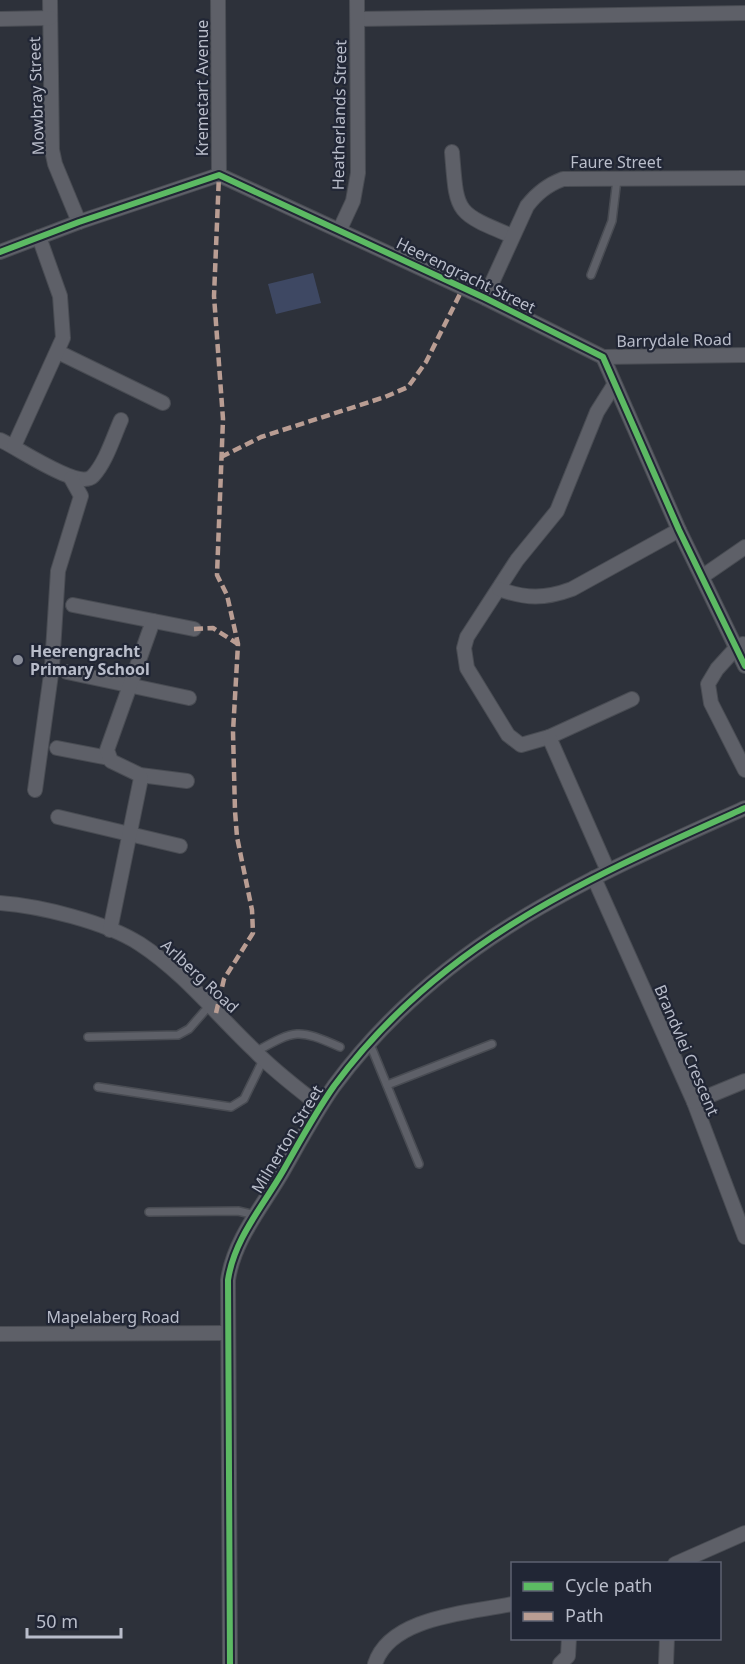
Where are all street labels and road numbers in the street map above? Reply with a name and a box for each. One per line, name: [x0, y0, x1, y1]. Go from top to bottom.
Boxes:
street label: Kremetart Avenue: [191, 20, 213, 156]
street label: Mowbray Street: [23, 36, 49, 156]
street label: Heatherlands Street: [327, 39, 351, 190]
street label: Faure Street: [570, 151, 662, 173]
street label: Heerengracht Street: [393, 232, 540, 318]
street label: Barrydale Road: [616, 328, 732, 352]
street label: Arlberg Road: [156, 934, 244, 1018]
street label: Brandvlei Crescent: [649, 981, 725, 1119]
street label: Milnerton Street: [246, 1081, 328, 1197]
street label: Mapelaberg Road: [46, 1306, 180, 1328]

